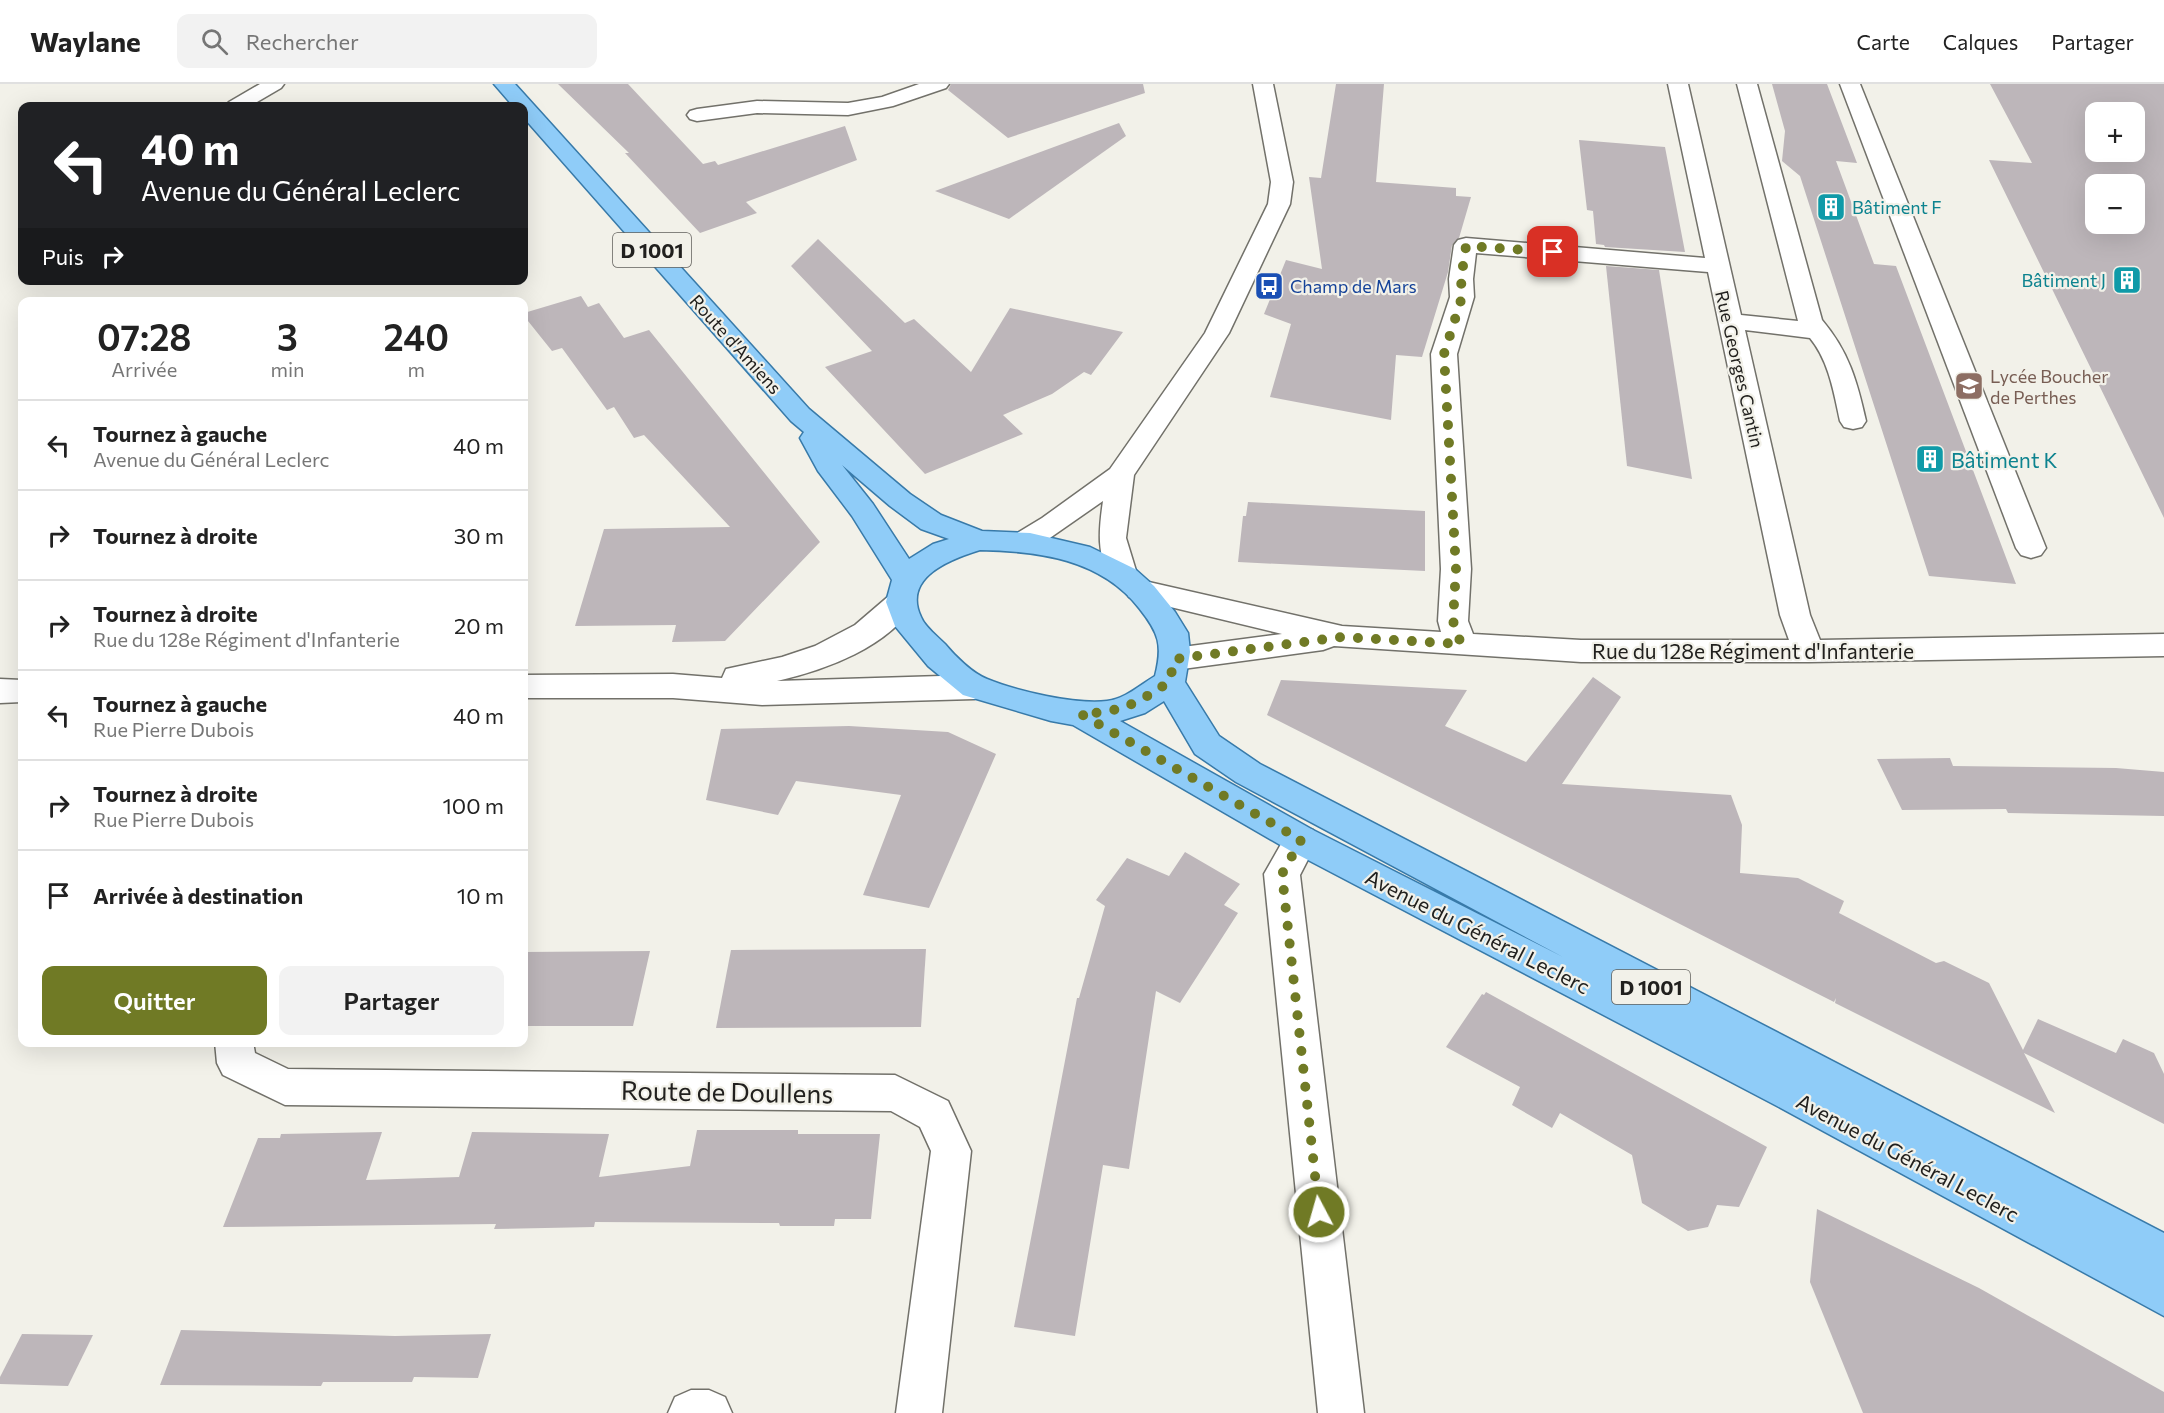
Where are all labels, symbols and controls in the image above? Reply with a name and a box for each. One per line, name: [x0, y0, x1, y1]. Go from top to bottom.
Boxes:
search box: [177, 14, 597, 68]
text: Waylane: [30, 24, 141, 58]
icon: search: [198, 25, 231, 58]
text: Rechercher: [246, 28, 359, 55]
text: Carte: [1857, 29, 1910, 54]
text: Calques: [1943, 29, 2018, 54]
text: Partager: [2051, 29, 2134, 54]
map controls: [2085, 102, 2145, 234]
button: +: [2085, 102, 2145, 162]
text: 40 m: [141, 122, 239, 174]
icon: left: [42, 126, 120, 204]
text: Avenue du Général Leclerc: [141, 174, 460, 207]
button: −: [2085, 174, 2145, 234]
building icon: Bâtiment F: [1815, 191, 1847, 223]
place label: Bâtiment F: [1852, 196, 1942, 218]
pin: [1527, 226, 1578, 277]
road number: D 1001: [613, 233, 691, 267]
icon: arrive: [1536, 235, 1569, 268]
icon: right: [96, 240, 129, 273]
text: Puis: [42, 243, 84, 270]
building icon: Bâtiment J: [2111, 264, 2143, 296]
place label: Bâtiment J: [2021, 269, 2106, 291]
bus stop icon: Champ de Mars: [1253, 270, 1285, 302]
place label: Champ de Mars: [1290, 275, 1417, 297]
street label: Rue Georges Cantin: [1711, 288, 1769, 450]
street label: Route d'Amiens: [686, 290, 786, 398]
text: 07:28: [97, 314, 191, 358]
text: 3: [277, 314, 298, 358]
text: 240: [384, 314, 449, 358]
text: Arrivée: [111, 357, 177, 381]
text: min: [270, 357, 305, 381]
text: m: [408, 357, 425, 381]
place label: Lycée Boucher de Perthes: [1990, 365, 2108, 408]
school or university icon: Lycée Boucher de Perthes: [1953, 370, 1985, 402]
text: Tournez à gauche: [93, 420, 267, 447]
icon: left: [42, 429, 75, 462]
text: 40 m: [453, 432, 504, 459]
building icon: Bâtiment K: [1914, 443, 1946, 475]
text: Avenue du Général Leclerc: [93, 447, 330, 471]
place label: Bâtiment K: [1951, 447, 2058, 472]
icon: right: [42, 519, 75, 552]
text: Tournez à droite: [93, 522, 258, 549]
text: 30 m: [454, 522, 504, 549]
text: Tournez à droite: [93, 600, 258, 627]
icon: right: [42, 609, 75, 642]
text: 20 m: [454, 612, 504, 639]
text: Rue du 128e Régiment d'Infanterie: [93, 627, 400, 651]
street label: Rue du 128e Régiment d'Infanterie: [1592, 638, 1914, 663]
text: Tournez à gauche: [93, 690, 267, 717]
icon: left: [42, 699, 75, 732]
text: 40 m: [453, 702, 504, 729]
text: Rue Pierre Dubois: [93, 717, 254, 741]
text: Tournez à droite: [93, 780, 258, 807]
icon: right: [42, 789, 75, 822]
text: 100 m: [442, 792, 504, 819]
text: Rue Pierre Dubois: [93, 807, 254, 831]
street label: Avenue du Général Leclerc: [1362, 863, 1594, 999]
icon: arrive: [42, 879, 75, 912]
text: Arrivée à destination: [93, 882, 303, 909]
text: 10 m: [457, 882, 504, 909]
button: Quitter: [42, 966, 267, 1035]
button: Partager: [279, 966, 504, 1035]
road number: D 1001: [1612, 970, 1690, 1004]
street label: Route de Doullens: [621, 1074, 833, 1108]
street label: Avenue du Général Leclerc: [1793, 1088, 2023, 1226]
position arrow: [1287, 1180, 1351, 1244]

